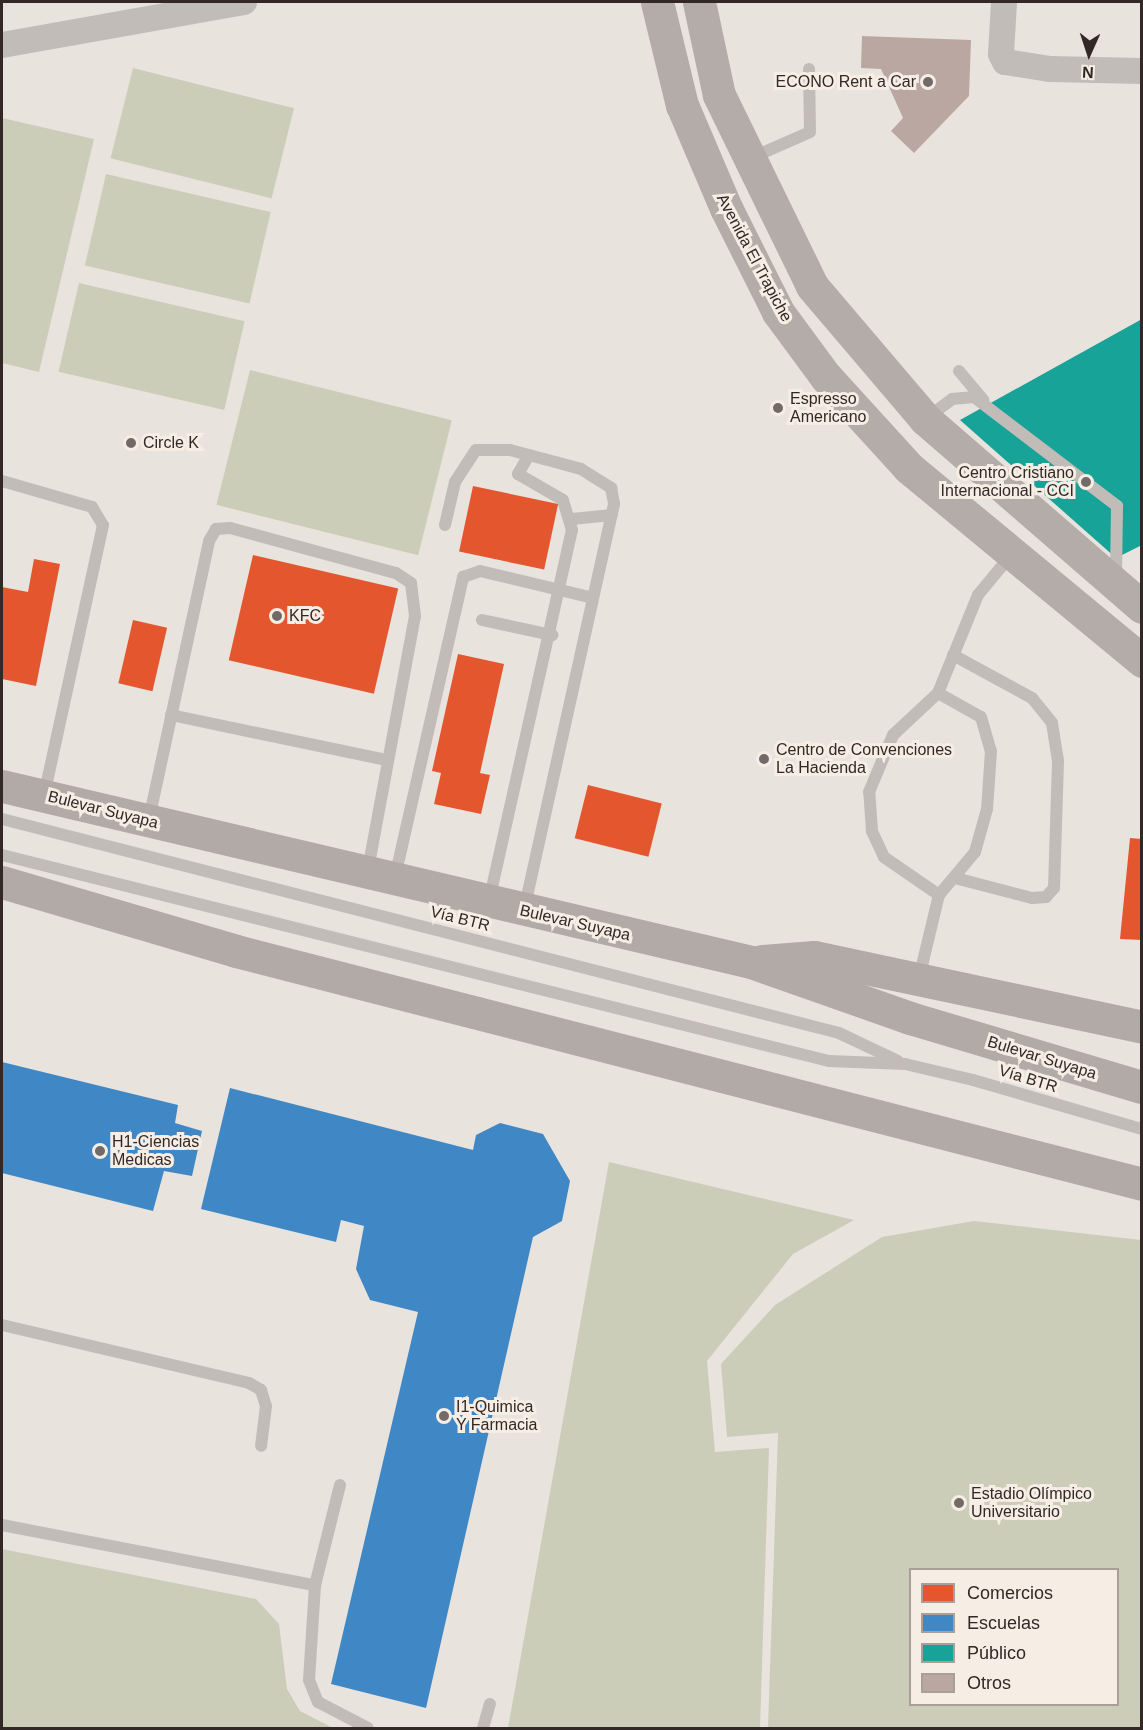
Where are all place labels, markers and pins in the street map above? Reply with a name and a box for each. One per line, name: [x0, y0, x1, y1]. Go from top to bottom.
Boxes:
place label: ECONO Rent a Car: [776, 72, 916, 92]
marker: ECONO Rent a Car: [921, 75, 935, 89]
place label: Espresso Americano: [790, 389, 866, 427]
marker: Espresso Americano: [771, 401, 785, 415]
place label: Circle K: [143, 433, 199, 453]
marker: Circle K: [124, 436, 138, 450]
place label: Centro Cristiano Internacional - CCI: [941, 463, 1074, 501]
marker: Centro Cristiano Internacional - CCI: [1079, 475, 1093, 489]
place label: KFC: [289, 606, 321, 626]
marker: KFC: [270, 609, 284, 623]
place label: Centro de Convenciones La Hacienda: [776, 740, 952, 778]
marker: Centro de Convenciones La Hacienda: [757, 752, 771, 766]
place label: H1-Ciencias Medicas: [112, 1132, 199, 1170]
marker: H1-Ciencias Medicas: [93, 1144, 107, 1158]
place label: I1-Quimica Y Farmacia: [456, 1397, 538, 1435]
marker: I1-Quimica Y Farmacia: [437, 1409, 451, 1423]
place label: Estadio Olímpico Universitario: [971, 1484, 1092, 1522]
marker: Estadio Olímpico Universitario: [952, 1496, 966, 1510]

